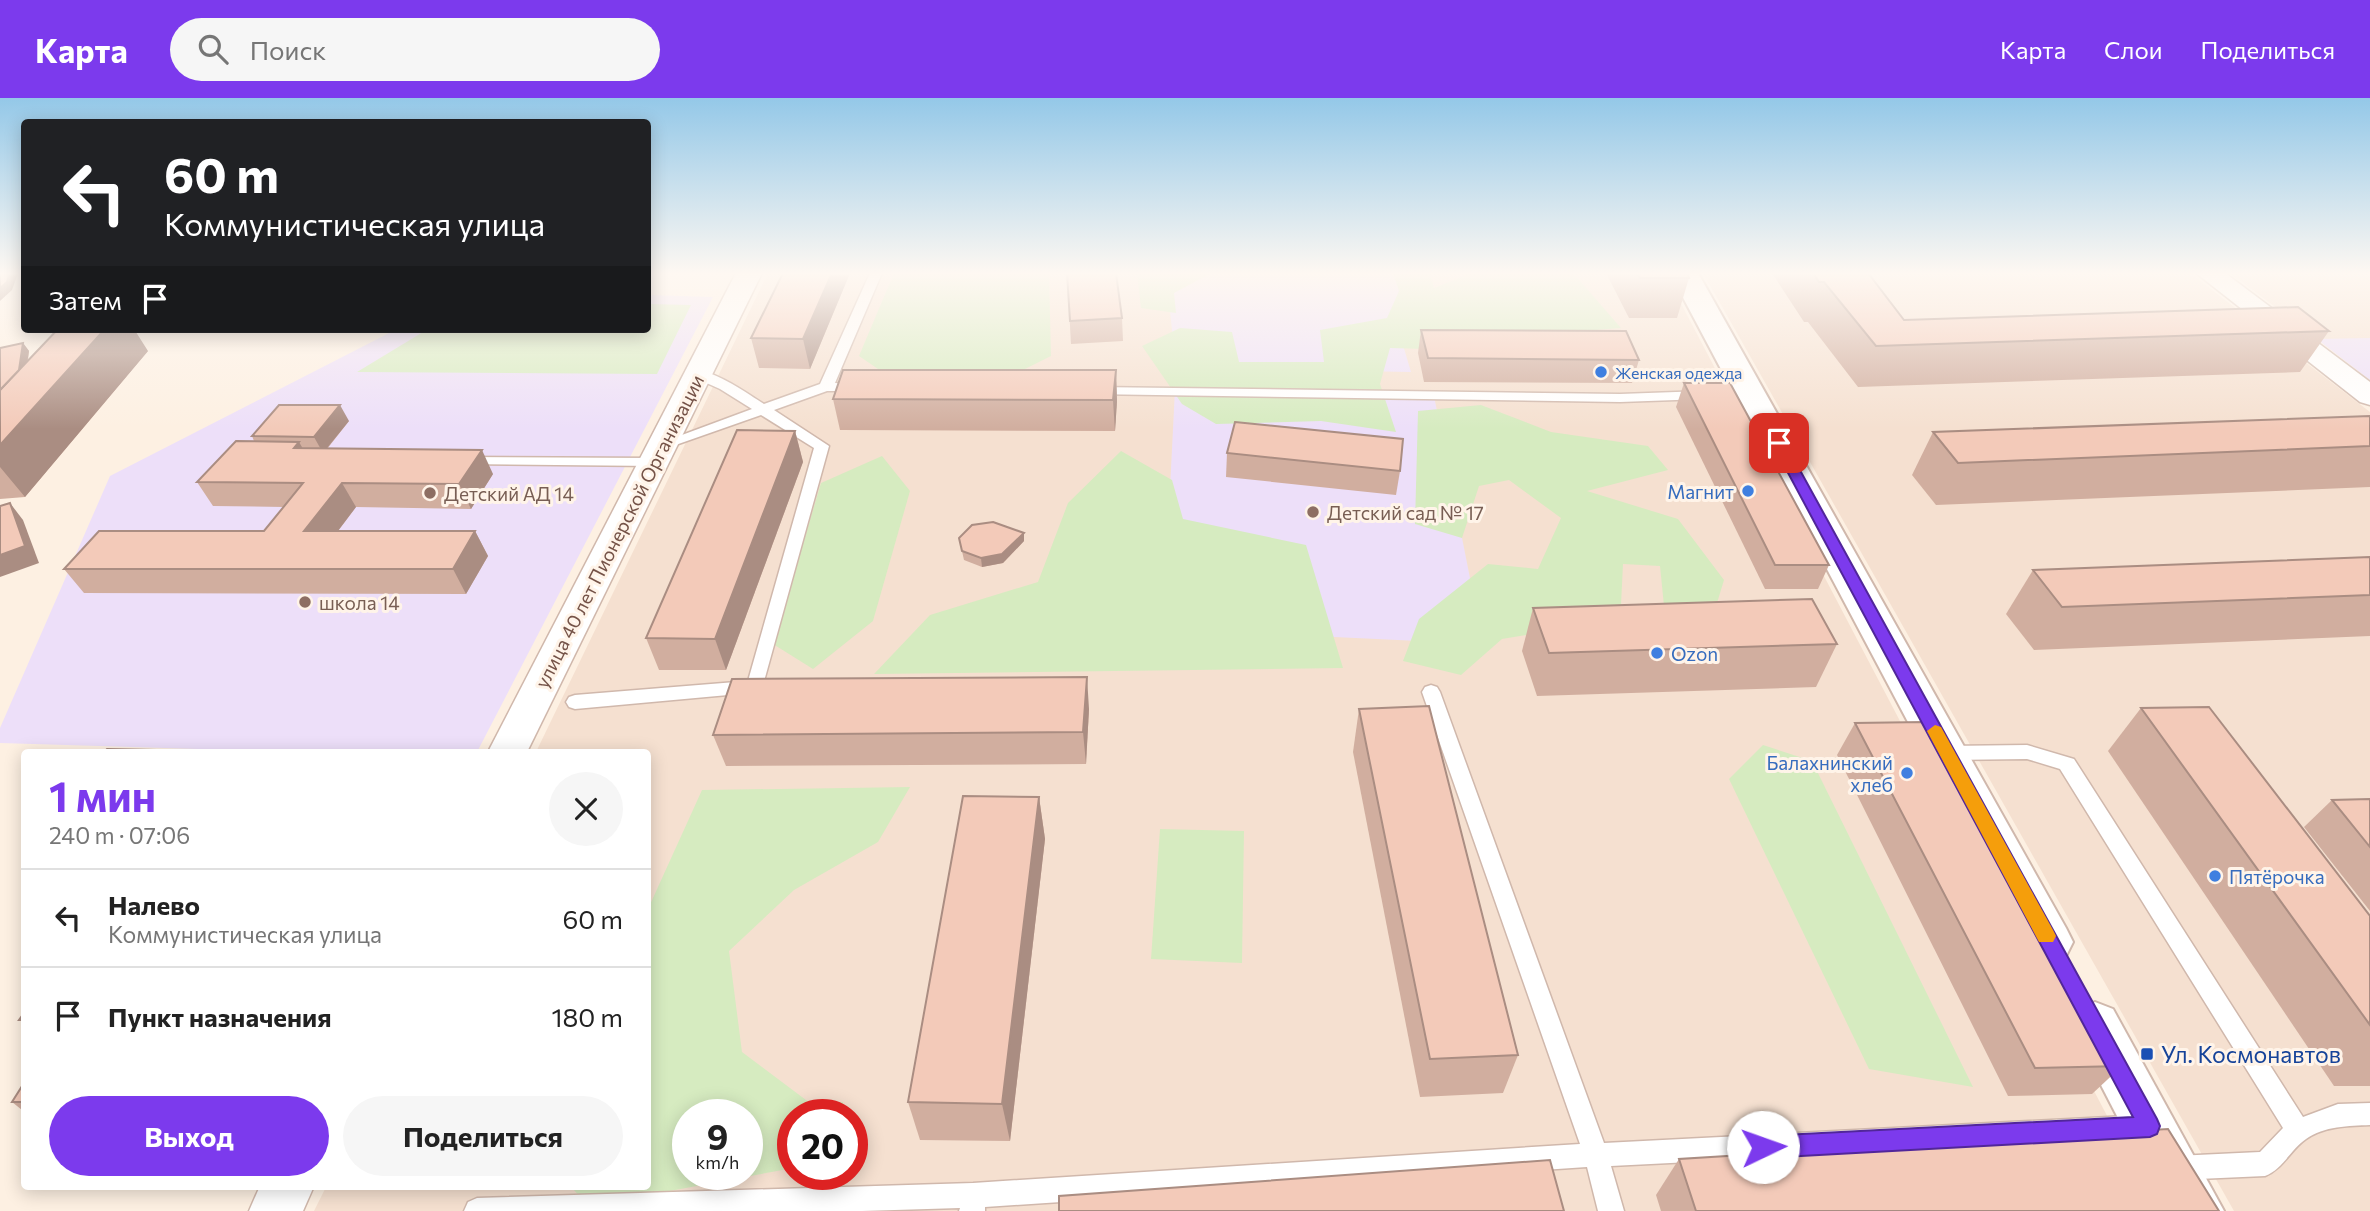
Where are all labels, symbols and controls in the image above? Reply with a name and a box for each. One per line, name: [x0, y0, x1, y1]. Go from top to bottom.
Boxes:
search box: [170, 18, 660, 81]
text: Карта: [35, 29, 128, 70]
icon: search: [194, 30, 232, 68]
text: Поиск: [250, 34, 326, 65]
text: Карта: [2000, 35, 2066, 64]
text: Слои: [2104, 35, 2162, 64]
text: Поделиться: [2200, 35, 2335, 64]
text: 60 m: [164, 143, 279, 203]
icon: left: [49, 147, 140, 238]
text: Коммунистическая улица: [164, 203, 545, 243]
icon: arrive: [136, 280, 174, 318]
text: Затем: [49, 284, 122, 315]
place label: Женская одежда: [1615, 363, 1742, 382]
marker: Женская одежда: [1593, 364, 1609, 380]
street label: улица 40 лет Пионерской Организации: [530, 371, 708, 691]
pin: [1749, 413, 1809, 473]
icon: arrive: [1760, 424, 1798, 462]
place label: Магнит: [1667, 480, 1734, 503]
place label: Детский АД 14: [444, 482, 574, 505]
marker: Магнит: [1740, 483, 1756, 499]
marker: Детский АД 14: [422, 485, 438, 501]
place label: Детский сад № 17: [1327, 501, 1484, 524]
marker: Детский сад № 17: [1305, 504, 1321, 520]
place label: школа 14: [319, 591, 400, 614]
marker: школа 14: [297, 594, 313, 610]
place label: Ozon: [1671, 642, 1718, 665]
marker: Ozon: [1649, 645, 1665, 661]
place label: Балахнинский хлеб: [1766, 751, 1893, 796]
marker: Балахнинский хлеб: [1899, 765, 1915, 781]
text: 1 мин: [49, 769, 156, 821]
button: close: [549, 772, 623, 846]
text: 240 m · 07:06: [49, 821, 190, 849]
place label: Пятёрочка: [2229, 865, 2325, 888]
marker: Пятёрочка: [2207, 868, 2223, 884]
text: Налево: [108, 889, 200, 920]
icon: left: [49, 899, 87, 937]
text: 60 m: [563, 903, 623, 934]
text: Коммунистическая улица: [108, 920, 382, 948]
icon: arrive: [49, 997, 87, 1035]
text: Пункт назначения: [108, 1001, 332, 1032]
text: 180 m: [551, 1001, 623, 1032]
place label: Ул. Космонавтов: [2161, 1040, 2341, 1068]
marker: Ул. Космонавтов: [2139, 1046, 2155, 1062]
button: Выход: [49, 1096, 329, 1176]
button: Поделиться: [343, 1096, 623, 1176]
speed limit sign: 20: [777, 1099, 868, 1190]
position arrow: [1726, 1110, 1800, 1184]
text: 9: [707, 1114, 728, 1157]
text: km/h: [696, 1151, 739, 1173]

